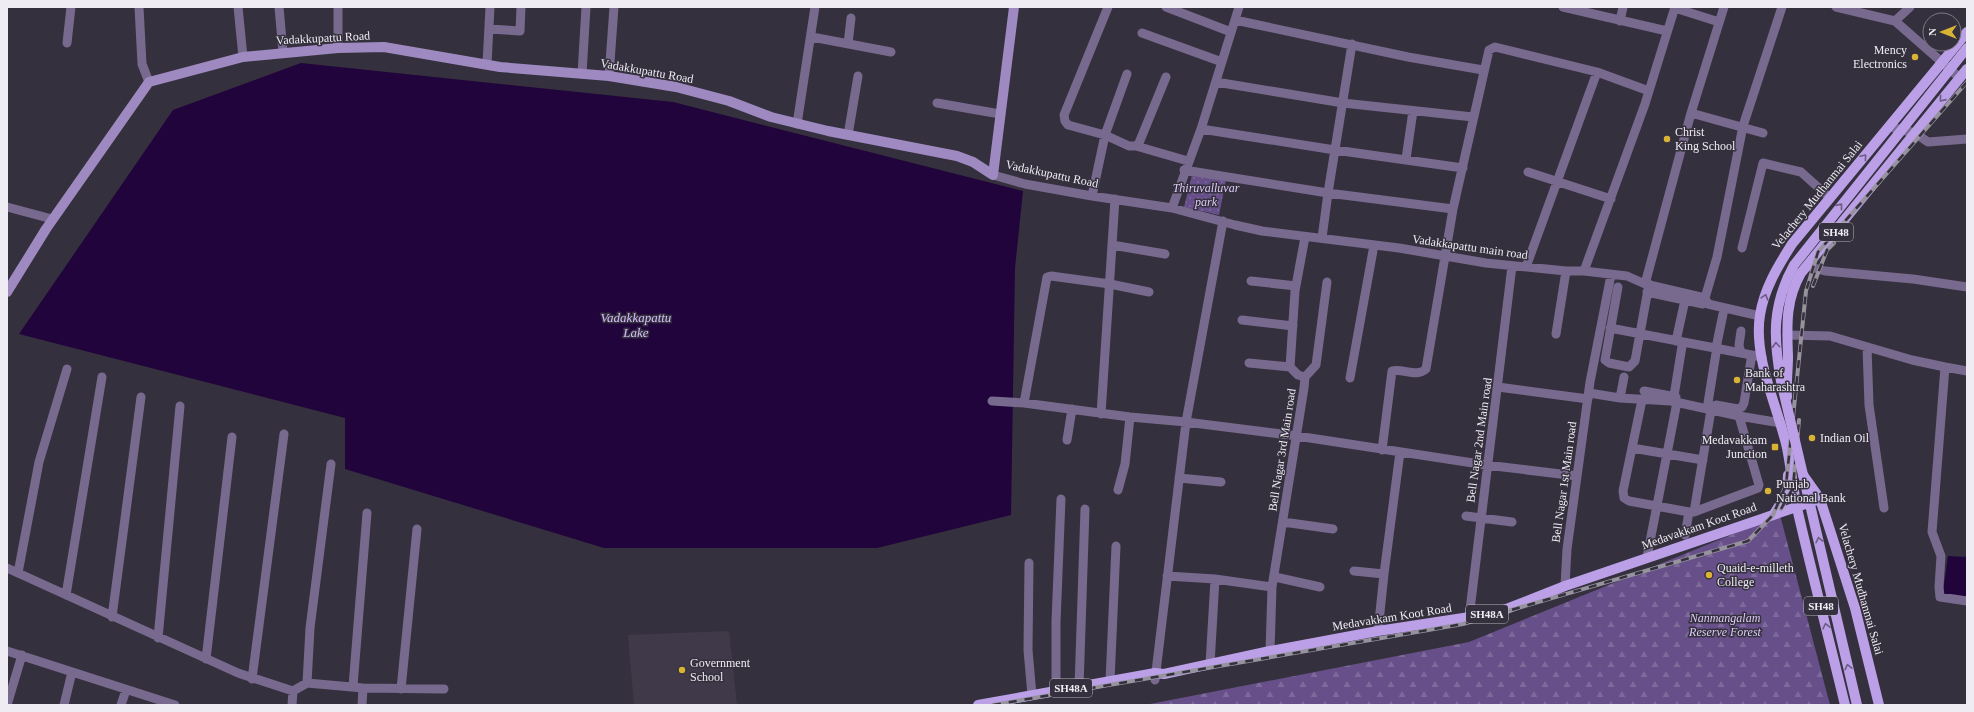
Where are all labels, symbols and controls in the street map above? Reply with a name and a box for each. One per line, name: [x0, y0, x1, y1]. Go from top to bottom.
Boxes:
north arrow: [1922, 12, 1962, 52]
text: N: [1926, 28, 1938, 36]
street label: Vadakkupattu Road: [276, 29, 370, 47]
place label: Mency Electronics: [1853, 43, 1907, 71]
marker: Mency Electronics: [1910, 52, 1920, 62]
street label: Vadakkupattu Road: [599, 56, 695, 86]
one-way arrow: [1939, 94, 1946, 101]
place label: Christ King School: [1675, 125, 1736, 153]
marker: Christ King School: [1662, 134, 1672, 144]
street label: Velachery Mudhanmai Salai: [1769, 137, 1866, 252]
one-way arrow: [1859, 155, 1866, 162]
street label: Vadakkupattu Road: [1004, 157, 1100, 191]
park label: Thiruvalluvar park: [1173, 181, 1240, 209]
one-way arrow: [1835, 204, 1842, 211]
road number: SH48: [1819, 223, 1853, 241]
street label: Vadakkapattu main road: [1411, 232, 1529, 262]
one-way arrow: [1760, 293, 1769, 300]
water label: Vadakkapattu Lake: [601, 310, 672, 340]
one-way arrow: [1771, 342, 1780, 348]
place label: Bank of Maharashtra: [1745, 366, 1806, 394]
marker: Bank of Maharashtra: [1732, 375, 1742, 385]
street label: Bell Nagar 2nd Main road: [1463, 377, 1495, 503]
street label: Bell Nagar 3rd Main road: [1265, 388, 1299, 512]
street label: Bell Nagar 1st Main road: [1549, 421, 1579, 543]
place label: Indian Oil: [1820, 431, 1870, 445]
place label: Medavakkam Junction: [1702, 433, 1768, 461]
marker: Indian Oil: [1807, 433, 1817, 443]
marker: Medavakkam Junction: [1770, 442, 1780, 452]
place label: Punjab National Bank: [1776, 477, 1846, 505]
marker: Punjab National Bank: [1763, 486, 1773, 496]
street label: Medavakkam Koot Road: [1640, 500, 1758, 552]
street label: Velachery Mudhanmai Salai: [1836, 522, 1887, 657]
one-way arrow: [1815, 537, 1824, 544]
place label: Quaid-e-milleth College: [1717, 561, 1794, 589]
marker: Quaid-e-milleth College: [1704, 570, 1714, 580]
road number: SH48: [1804, 597, 1838, 615]
street label: Medavakkam Koot Road: [1331, 601, 1453, 633]
road number: SH48A: [1466, 605, 1508, 623]
park label: Nanmangalam Reserve Forest: [1688, 611, 1762, 639]
one-way arrow: [1822, 623, 1830, 629]
place label: Government School: [690, 656, 751, 684]
one-way arrow: [1845, 664, 1853, 670]
marker: Government School: [677, 665, 687, 675]
road number: SH48A: [1050, 679, 1092, 697]

